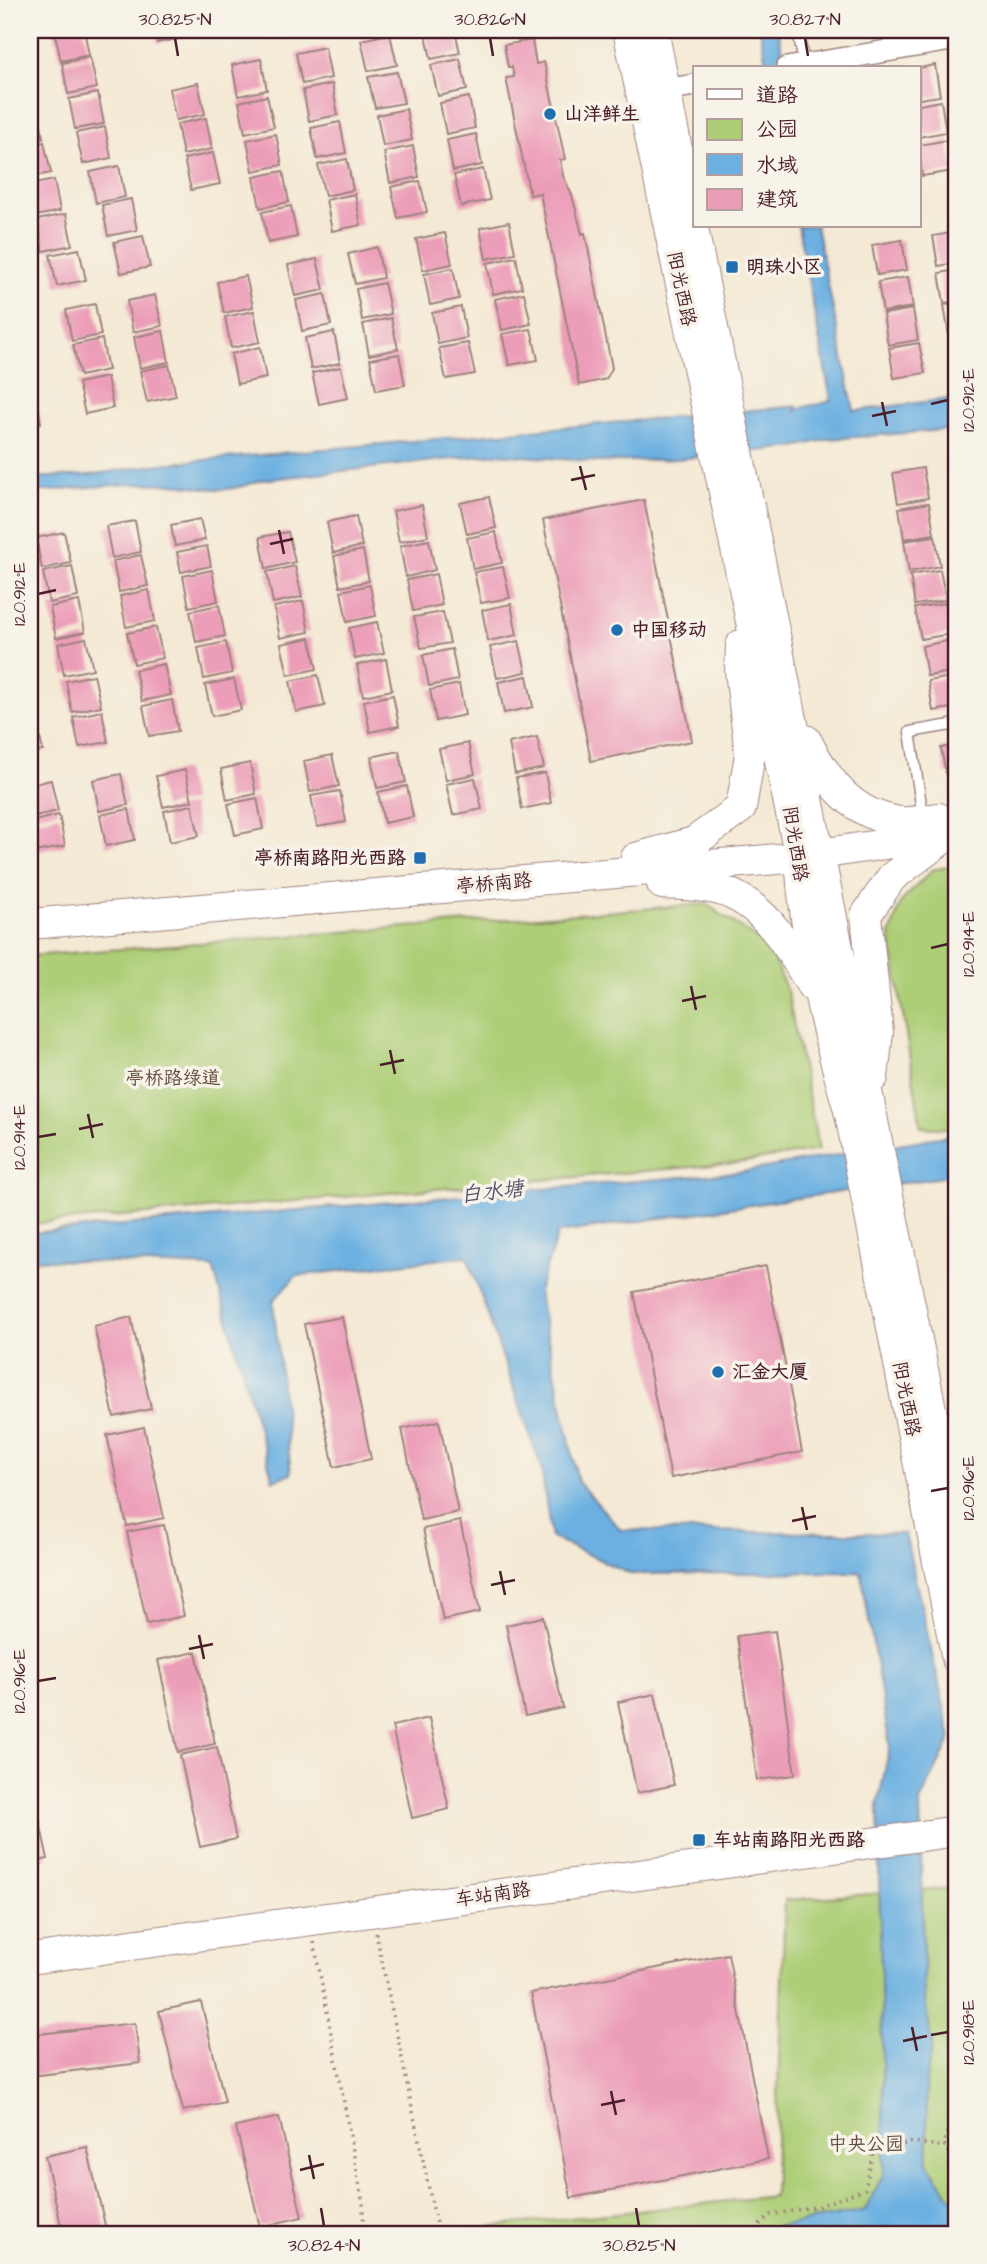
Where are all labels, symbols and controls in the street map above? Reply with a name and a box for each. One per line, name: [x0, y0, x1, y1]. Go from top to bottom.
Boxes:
text: 30.825°N: [138, 7, 212, 32]
text: 30.826°N: [454, 7, 526, 32]
text: 30.827°N: [769, 7, 841, 32]
legend: [693, 66, 920, 228]
text: 道路: [756, 81, 798, 110]
place label: 山洋鲜生: [564, 101, 640, 128]
marker: 山洋鲜生: [542, 106, 558, 122]
text: 公园: [756, 115, 798, 144]
text: 水域: [756, 151, 798, 180]
text: 建筑: [756, 185, 798, 214]
street label: 阳光西路: [660, 249, 702, 329]
place label: 明珠小区: [746, 254, 822, 281]
marker: 明珠小区: [724, 259, 740, 275]
text: 120.912°E: [956, 368, 981, 432]
text: 120.912°E: [7, 562, 32, 626]
place label: 中国移动: [631, 617, 707, 644]
marker: 中国移动: [609, 622, 625, 638]
street label: 阳光西路: [776, 804, 814, 884]
place label: 亭桥南路阳光西路: [254, 845, 406, 872]
marker: 亭桥南路阳光西路: [412, 850, 428, 866]
street label: 亭桥南路: [455, 867, 533, 901]
text: 120.914°E: [956, 911, 981, 977]
park label: 亭桥路绿道: [125, 1065, 221, 1092]
text: 120.914°E: [7, 1104, 32, 1170]
water label: 白水塘: [459, 1174, 527, 1210]
place label: 汇金大厦: [732, 1359, 808, 1386]
street label: 阳光西路: [885, 1359, 927, 1439]
marker: 汇金大厦: [710, 1364, 726, 1380]
text: 120.916°E: [956, 1455, 981, 1520]
text: 120.916°E: [7, 1648, 32, 1713]
place label: 车站南路阳光西路: [713, 1827, 865, 1854]
marker: 车站南路阳光西路: [691, 1832, 707, 1848]
street label: 车站南路: [453, 1876, 533, 1914]
text: 120.918°E: [956, 1999, 981, 2065]
park label: 中央公园: [828, 2131, 904, 2158]
text: 30.824°N: [288, 2233, 360, 2258]
text: 30.825°N: [602, 2233, 676, 2258]

